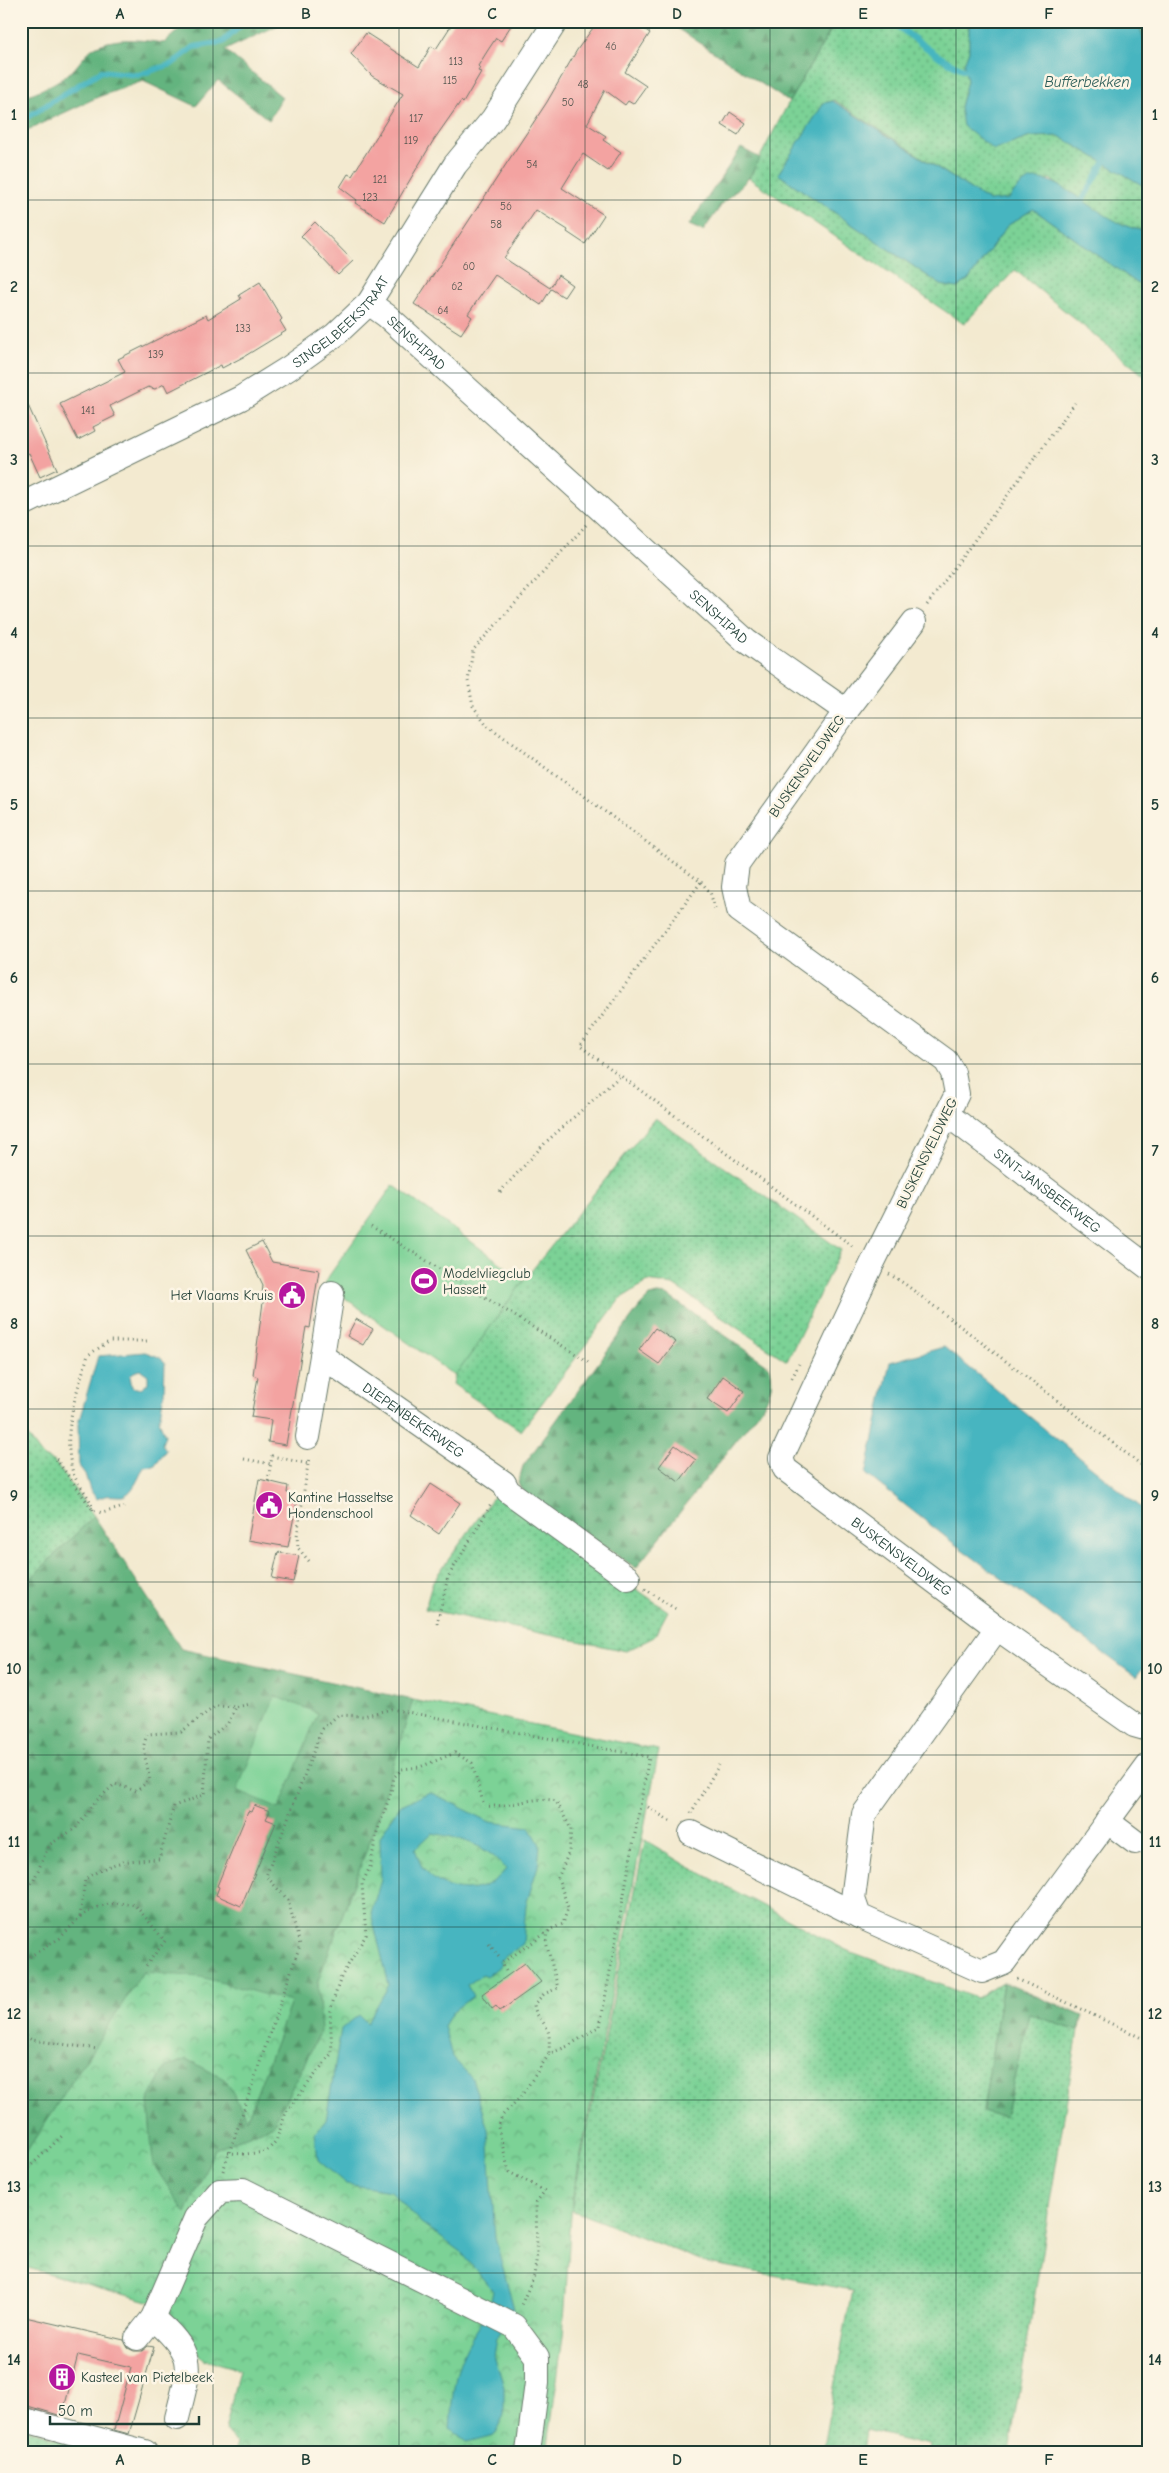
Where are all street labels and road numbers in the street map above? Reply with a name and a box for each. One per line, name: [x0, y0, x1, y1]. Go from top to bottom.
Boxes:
street label: SINGELBEEKSTRAAT: [289, 272, 393, 371]
street label: SENSHIPAD: [384, 312, 449, 374]
street label: SENSHIPAD: [686, 586, 752, 647]
street label: BUSKENSVELDWEG: [765, 711, 849, 821]
street label: BUSKENSVELDWEG: [893, 1095, 961, 1211]
street label: SINT-JANSBEEKWEG: [991, 1145, 1104, 1237]
street label: DIEPENBEKERWEG: [360, 1379, 468, 1461]
street label: BUSKENSVELDWEG: [848, 1513, 955, 1600]

